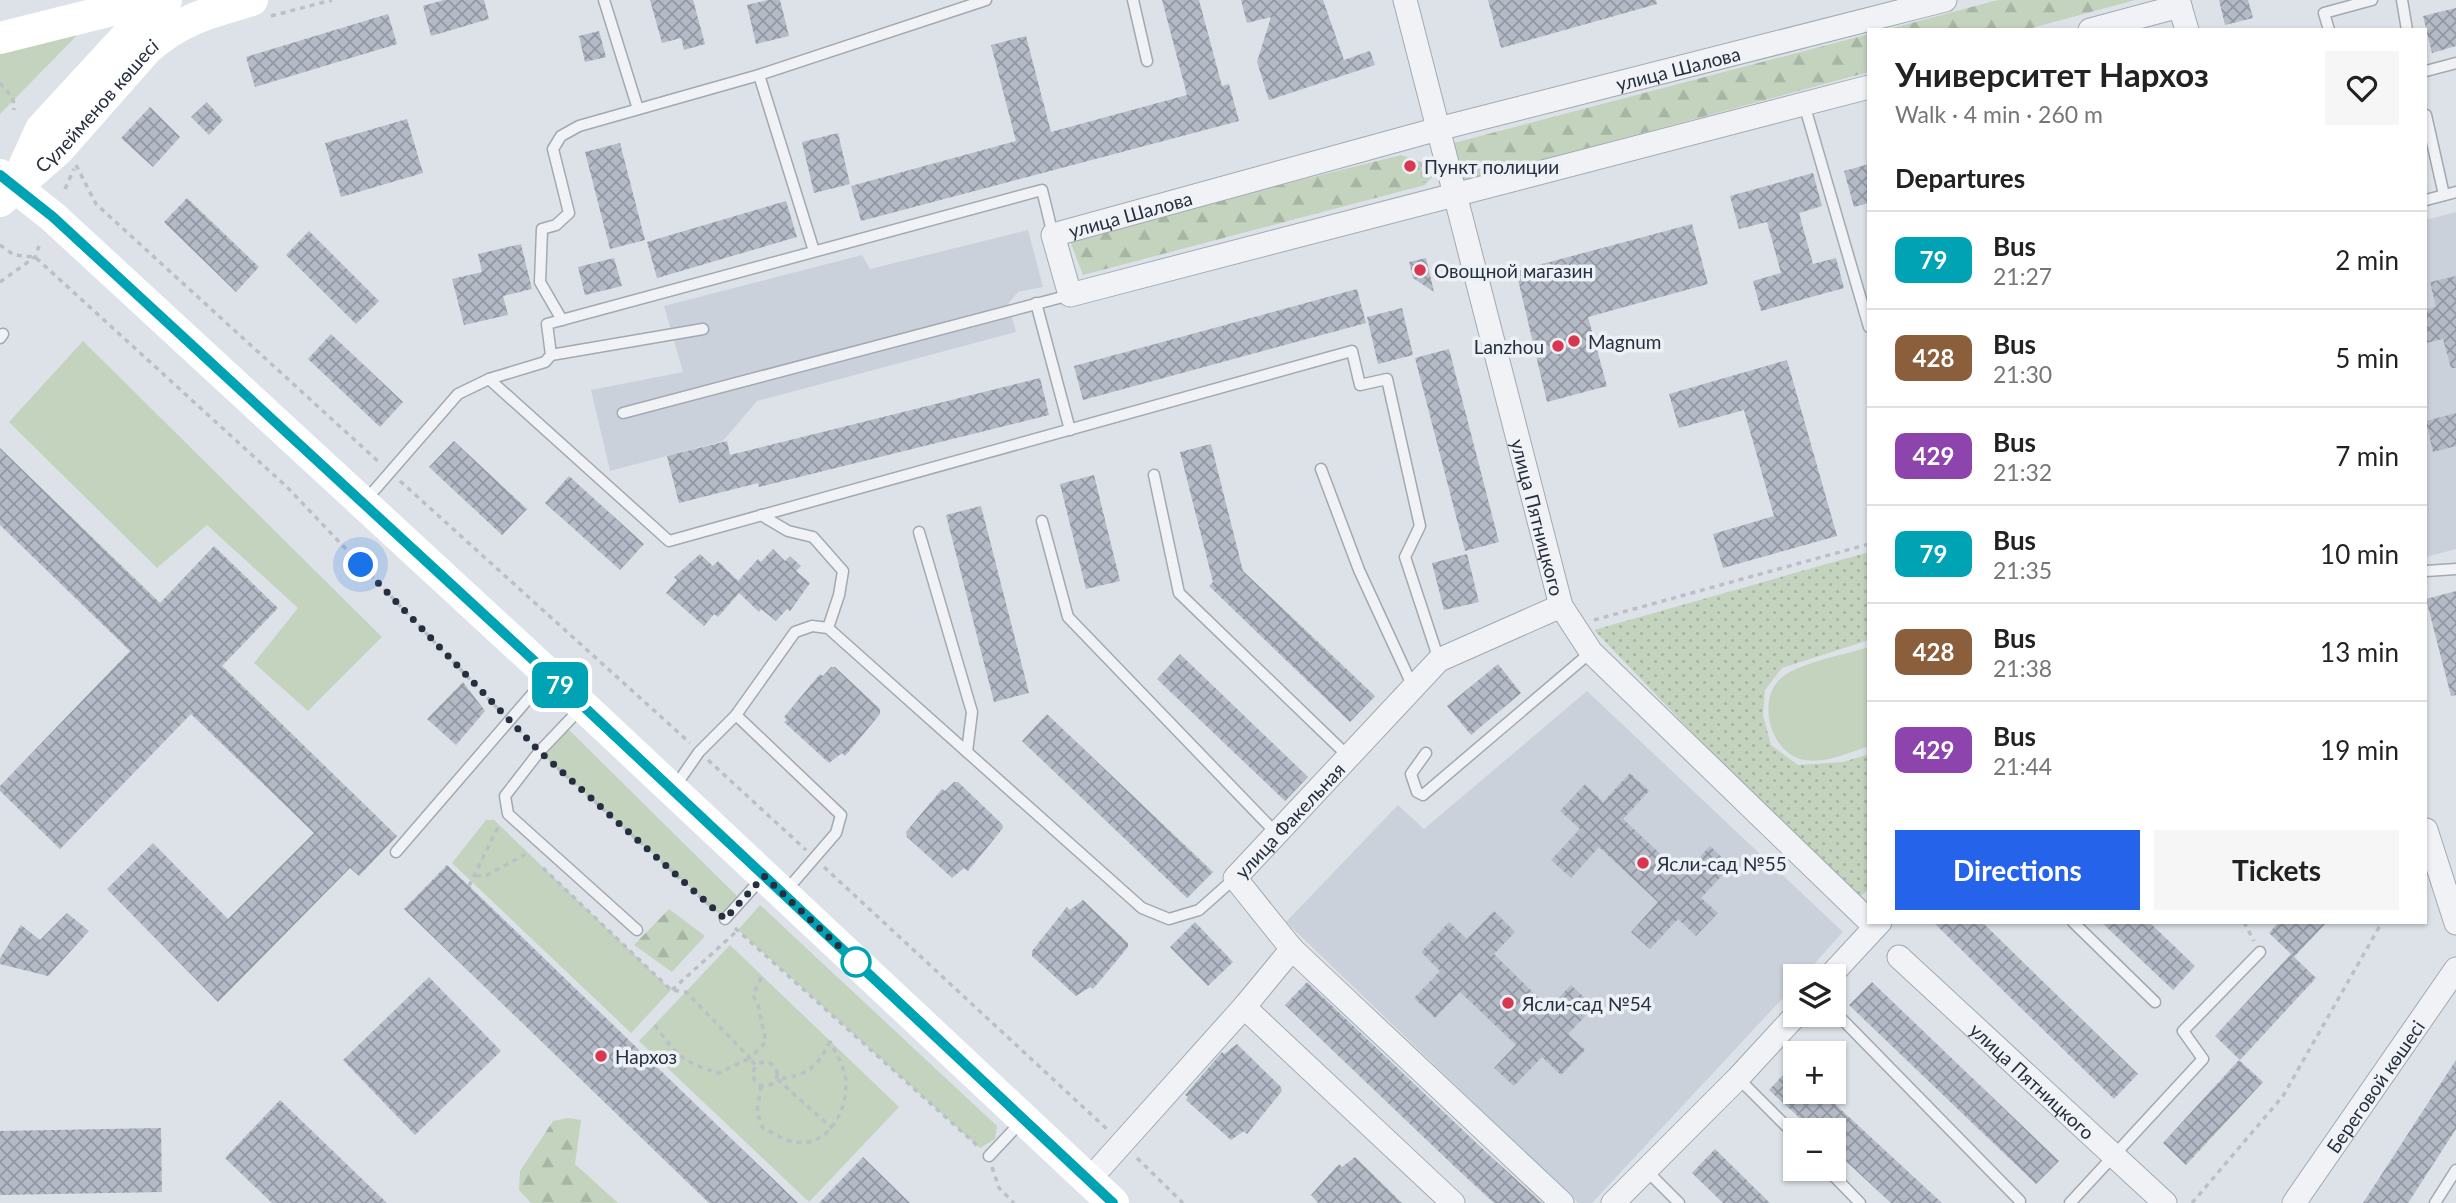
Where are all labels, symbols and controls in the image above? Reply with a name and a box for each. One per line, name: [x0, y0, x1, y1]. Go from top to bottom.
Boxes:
street label: Сүлейменов көшесі: [30, 33, 162, 177]
street label: улица Шалова: [1614, 41, 1743, 95]
button: heart: [2325, 51, 2399, 125]
text: Университет Нархоз: [1895, 54, 2209, 94]
text: Walk · 4 min · 260 m: [1895, 100, 2103, 128]
place label: Пункт полиции: [1424, 155, 1559, 178]
marker: Пункт полиции: [1402, 158, 1418, 174]
text: Departures: [1895, 162, 2025, 194]
street label: улица Шалова: [1066, 186, 1195, 242]
text: Bus: [1993, 230, 2036, 262]
text: 2 min: [2335, 244, 2399, 276]
text: 79: [1920, 245, 1947, 274]
place label: Овощной магазин: [1434, 259, 1593, 282]
marker: Овощной магазин: [1412, 262, 1428, 278]
text: 21:27: [1993, 262, 2052, 290]
text: Bus: [1993, 328, 2036, 360]
place label: Magnum: [1588, 330, 1662, 353]
marker: Magnum: [1566, 333, 1582, 349]
place label: Lanzhou: [1474, 335, 1544, 358]
marker: Lanzhou: [1550, 338, 1566, 354]
text: 5 min: [2335, 342, 2399, 374]
text: 428: [1913, 343, 1954, 372]
text: 21:30: [1993, 360, 2052, 388]
text: Bus: [1993, 426, 2036, 458]
street label: улица Пятницкого: [1507, 436, 1569, 598]
text: 7 min: [2335, 440, 2399, 472]
text: 429: [1913, 441, 1954, 470]
text: 21:32: [1993, 458, 2052, 486]
text: Bus: [1993, 524, 2036, 556]
text: 10 min: [2320, 538, 2399, 570]
text: 79: [1920, 539, 1947, 568]
your location: [343, 547, 378, 582]
text: 21:35: [1993, 556, 2052, 584]
text: Bus: [1993, 622, 2036, 654]
text: 13 min: [2320, 636, 2399, 668]
text: 428: [1913, 637, 1954, 666]
text: 21:38: [1993, 654, 2052, 682]
line badge: 79: [528, 662, 592, 708]
text: 79: [546, 670, 574, 699]
text: Bus: [1993, 720, 2036, 752]
text: 19 min: [2320, 734, 2399, 766]
text: 429: [1913, 735, 1954, 764]
text: 21:44: [1993, 752, 2052, 780]
street label: улица Факельная: [1230, 757, 1349, 883]
button: Directions: [1895, 830, 2140, 910]
button: Tickets: [2154, 830, 2399, 910]
place label: Ясли-сад №55: [1656, 852, 1787, 875]
marker: Ясли-сад №55: [1635, 855, 1651, 871]
unlabelled marker: [841, 947, 871, 977]
map controls: [1783, 964, 1846, 1181]
button: layers: [1783, 964, 1846, 1027]
place label: Ясли-сад №54: [1521, 992, 1652, 1015]
marker: Ясли-сад №54: [1500, 995, 1516, 1011]
street label: Береговой көшесі: [2321, 1015, 2429, 1157]
street label: улица Пятницкого: [1966, 1017, 2100, 1144]
button: +: [1783, 1041, 1846, 1104]
place label: Нархоз: [615, 1045, 677, 1068]
marker: Нархоз: [593, 1048, 609, 1064]
button: −: [1783, 1118, 1846, 1181]

